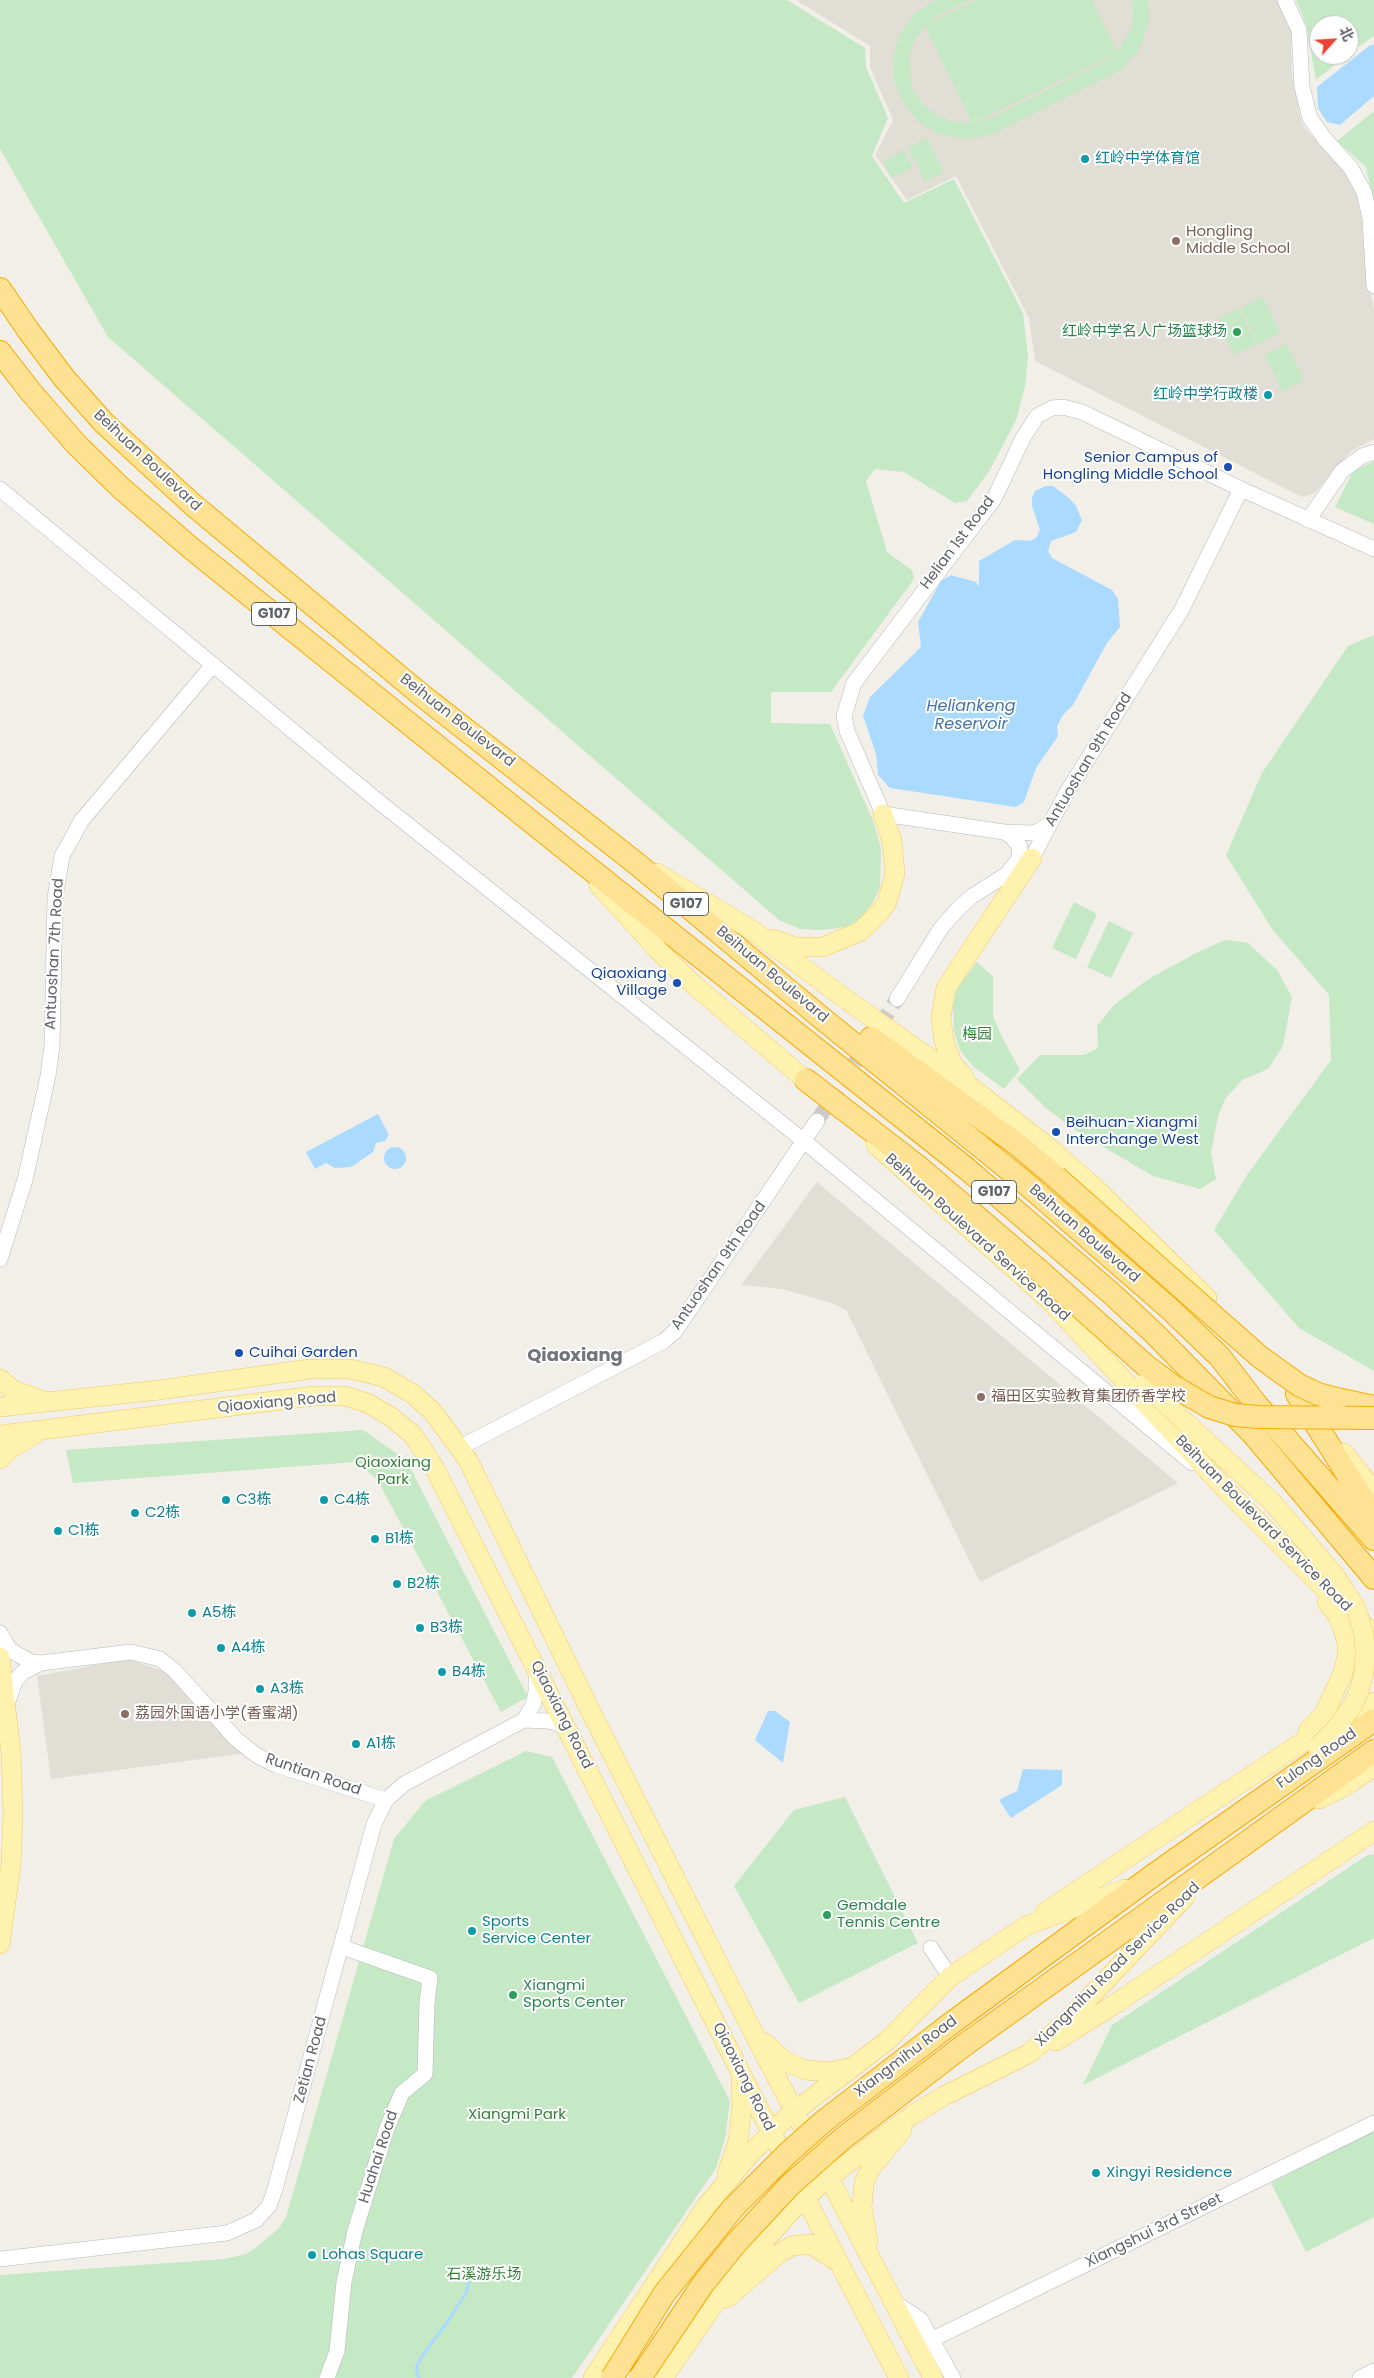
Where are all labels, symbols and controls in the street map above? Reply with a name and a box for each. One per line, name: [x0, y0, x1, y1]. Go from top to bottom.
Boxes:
north arrow: [1309, 15, 1359, 65]
text: 北: [1335, 23, 1359, 45]
place label: 红岭中学体育馆: [1095, 150, 1200, 168]
marker: 红岭中学体育馆: [1079, 153, 1091, 165]
place label: Hongling Middle School: [1186, 223, 1290, 258]
marker: Hongling Middle School: [1170, 235, 1182, 247]
place label: 红岭中学名人广场篮球场: [1062, 323, 1227, 341]
marker: 红岭中学名人广场篮球场: [1231, 326, 1243, 338]
place label: 红岭中学行政楼: [1153, 386, 1258, 404]
marker: 红岭中学行政楼: [1262, 389, 1274, 401]
street label: Beihuan Boulevard: [89, 406, 205, 516]
place label: Senior Campus of Hongling Middle School: [1043, 449, 1218, 484]
marker: Senior Campus of Hongling Middle School: [1222, 461, 1234, 473]
street label: Helian 1st Road: [917, 493, 999, 593]
road number: G107: [252, 602, 296, 626]
street label: Beihuan Boulevard: [396, 671, 518, 771]
street label: Antuoshan 9th Road: [1042, 690, 1136, 830]
water label: Heliankeng Reservoir: [926, 697, 1016, 735]
street label: Antuoshan 7th Road: [42, 878, 68, 1030]
road number: G107: [664, 892, 708, 916]
street label: Beihuan Boulevard: [712, 923, 832, 1027]
place label: Qiaoxiang Village: [591, 965, 667, 1000]
marker: Qiaoxiang Village: [671, 977, 683, 989]
park label: 梅园: [962, 1026, 992, 1044]
place label: Beihuan-Xiangmi Interchange West: [1066, 1114, 1199, 1149]
marker: Beihuan-Xiangmi Interchange West: [1050, 1126, 1062, 1138]
street label: Beihuan Boulevard Service Road: [881, 1150, 1073, 1326]
road number: G107: [972, 1180, 1016, 1204]
street label: Beihuan Boulevard: [1025, 1181, 1143, 1287]
street label: Antuoshan 9th Road: [668, 1198, 770, 1334]
place label: Cuihai Garden: [249, 1344, 358, 1362]
district label: Qiaoxiang: [527, 1345, 623, 1367]
marker: Cuihai Garden: [233, 1347, 245, 1359]
place label: 福田区实验教育集团侨香学校: [991, 1388, 1186, 1406]
street label: Qiaoxiang Road: [217, 1389, 337, 1417]
marker: 福田区实验教育集团侨香学校: [975, 1391, 987, 1403]
street label: Beihuan Boulevard Service Road: [1171, 1432, 1355, 1616]
park label: Qiaoxiang Park: [355, 1454, 431, 1489]
place label: C3栋: [236, 1491, 271, 1509]
place label: C4栋: [334, 1491, 370, 1509]
marker: C3栋: [220, 1494, 232, 1506]
marker: C4栋: [318, 1494, 330, 1506]
place label: C2栋: [145, 1504, 180, 1522]
marker: C2栋: [129, 1507, 141, 1519]
place label: C1栋: [68, 1522, 99, 1540]
marker: C1栋: [52, 1525, 64, 1537]
place label: B1栋: [385, 1530, 414, 1548]
marker: B1栋: [369, 1533, 381, 1545]
place label: B2栋: [407, 1575, 440, 1593]
marker: B2栋: [391, 1578, 403, 1590]
place label: A5栋: [202, 1604, 237, 1622]
marker: A5栋: [186, 1607, 198, 1619]
place label: B3栋: [430, 1619, 463, 1637]
marker: B3栋: [414, 1622, 426, 1634]
place label: A4栋: [231, 1639, 266, 1657]
marker: A4栋: [215, 1642, 227, 1654]
street label: Qiaoxiang Road: [526, 1658, 596, 1772]
place label: B4栋: [452, 1663, 486, 1681]
marker: B4栋: [436, 1666, 448, 1678]
place label: A3栋: [270, 1680, 304, 1698]
marker: A3栋: [254, 1683, 266, 1695]
place label: 荔园外国语小学(香蜜湖): [135, 1705, 299, 1723]
marker: 荔园外国语小学(香蜜湖): [119, 1708, 131, 1720]
street label: Fulong Road: [1274, 1725, 1360, 1793]
place label: A1栋: [366, 1735, 396, 1753]
marker: A1栋: [350, 1738, 362, 1750]
street label: Runtian Road: [263, 1750, 363, 1800]
street label: Xiangmihu Road Service Road: [1032, 1879, 1204, 2051]
place label: Gemdale Tennis Centre: [837, 1897, 940, 1932]
marker: Gemdale Tennis Centre: [821, 1909, 833, 1921]
place label: Sports Service Center: [482, 1913, 591, 1948]
marker: Sports Service Center: [466, 1925, 478, 1937]
place label: Xiangmi Sports Center: [523, 1977, 625, 2012]
marker: Xiangmi Sports Center: [507, 1989, 519, 2001]
street label: Xiangmihu Road: [851, 2012, 961, 2102]
street label: Zetian Road: [291, 2015, 331, 2105]
street label: Qiaoxiang Road: [708, 2020, 778, 2134]
park label: Xiangmi Park: [468, 2106, 566, 2124]
street label: Huahai Road: [356, 2108, 402, 2206]
place label: Xingyi Residence: [1106, 2164, 1232, 2182]
marker: Xingyi Residence: [1090, 2167, 1102, 2179]
street label: Xiangshui 3rd Street: [1083, 2190, 1225, 2272]
place label: Lohas Square: [322, 2246, 423, 2264]
marker: Lohas Square: [306, 2249, 318, 2261]
park label: 石溪游乐场: [447, 2266, 521, 2284]

